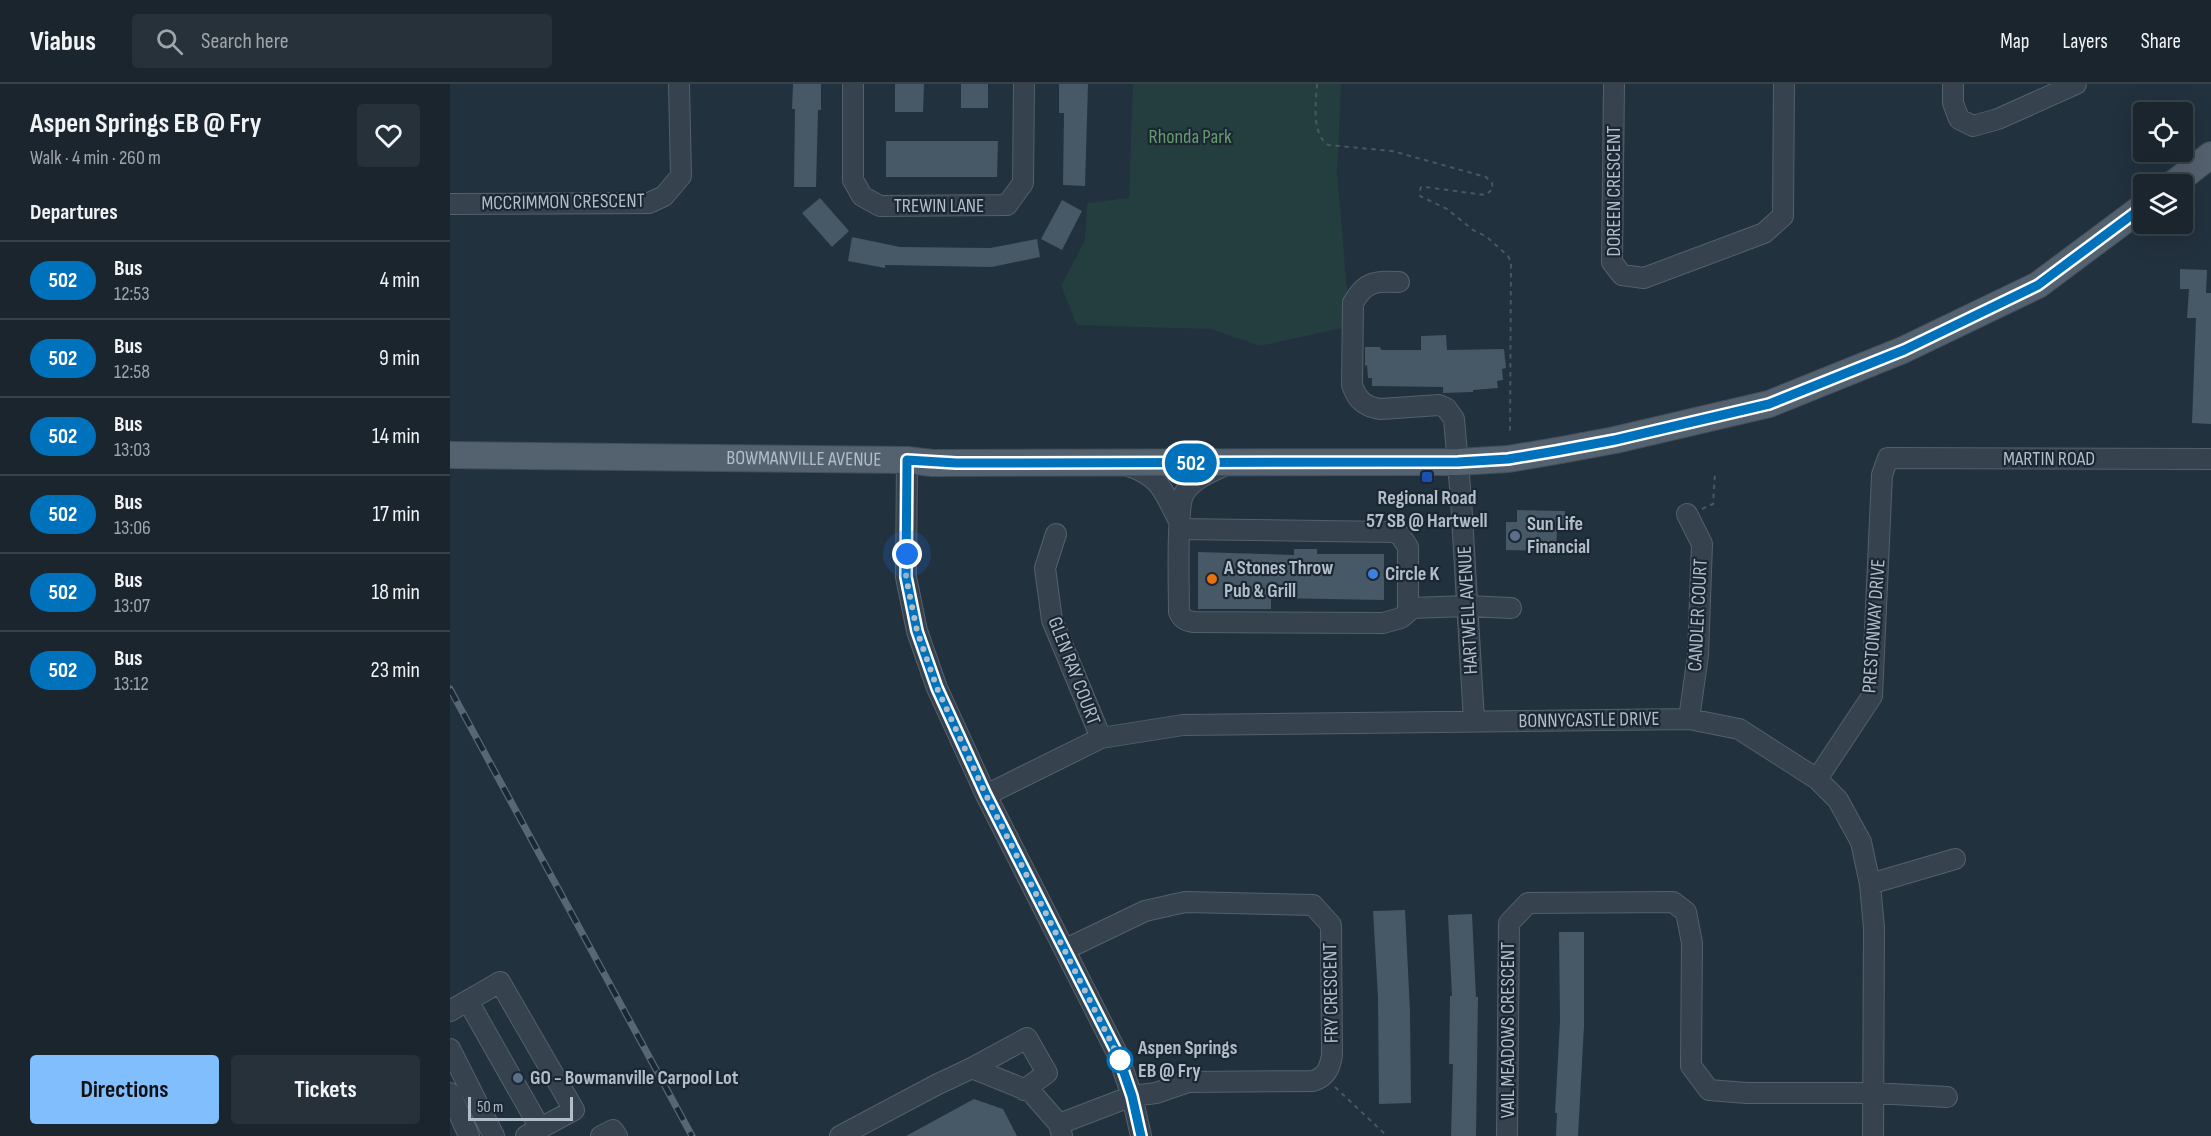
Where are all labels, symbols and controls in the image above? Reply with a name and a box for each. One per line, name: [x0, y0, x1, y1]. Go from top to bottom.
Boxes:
search box: [132, 14, 552, 68]
text: Viabus: [30, 25, 96, 58]
icon: search: [153, 25, 186, 58]
text: Search here: [201, 28, 288, 55]
text: Map: [2000, 29, 2029, 54]
text: Layers: [2062, 29, 2108, 54]
text: Share: [2141, 29, 2181, 54]
map controls: [2133, 102, 2193, 234]
button: locate: [2133, 102, 2193, 162]
button: heart: [357, 104, 420, 167]
text: Aspen Springs EB @ Fry: [30, 107, 261, 140]
park label: Rhonda Park: [1148, 125, 1232, 149]
street label: DOREEN CRESCENT: [1602, 126, 1626, 256]
text: Walk · 4 min · 260 m: [30, 146, 161, 170]
button: layers: [2133, 174, 2193, 234]
street label: MCCRIMMON CRESCENT: [481, 189, 645, 215]
street label: TREWIN LANE: [894, 194, 984, 218]
text: Departures: [30, 199, 118, 226]
text: Bus: [114, 255, 143, 282]
text: 4 min: [380, 267, 420, 294]
text: 502: [49, 268, 77, 293]
text: 12:53: [114, 282, 150, 306]
text: Bus: [114, 333, 143, 360]
text: 9 min: [379, 345, 420, 372]
text: 502: [49, 346, 77, 371]
text: 12:58: [114, 360, 150, 384]
text: Bus: [114, 411, 143, 438]
text: 14 min: [372, 423, 420, 450]
text: 502: [49, 424, 77, 449]
text: 13:03: [114, 438, 150, 462]
line badge: 502: [1156, 444, 1226, 482]
street label: BOWMANVILLE AVENUE: [726, 446, 882, 472]
street label: MARTIN ROAD: [2003, 447, 2095, 471]
text: 502: [1177, 451, 1205, 476]
marker: Regional Road 57 SB @ Hartwell: [1420, 470, 1434, 484]
place label: Regional Road 57 SB @ Hartwell: [1366, 486, 1488, 533]
text: Bus: [114, 489, 143, 516]
text: 17 min: [372, 501, 420, 528]
text: 502: [49, 502, 77, 527]
place label: Sun Life Financial: [1527, 512, 1590, 559]
text: 13:06: [114, 516, 151, 540]
marker: Sun Life Financial: [1508, 529, 1522, 543]
your location: [892, 539, 922, 569]
street label: HARTWELL AVENUE: [1453, 545, 1483, 675]
place label: A Stones Throw Pub & Grill: [1223, 556, 1333, 603]
street label: CANDLER COURT: [1683, 558, 1713, 672]
street label: PRESTONWAY DRIVE: [1857, 558, 1891, 694]
place label: Circle K: [1385, 562, 1439, 586]
text: Bus: [114, 567, 143, 594]
marker: Circle K: [1366, 567, 1380, 581]
marker: A Stones Throw Pub & Grill: [1205, 572, 1219, 586]
text: 18 min: [372, 579, 420, 606]
text: 502: [49, 580, 77, 605]
text: 13:07: [114, 594, 150, 618]
street label: GLEN RAY COURT: [1042, 614, 1106, 728]
text: Bus: [114, 645, 143, 672]
text: 23 min: [371, 657, 420, 684]
text: 502: [49, 658, 77, 683]
text: 13:12: [114, 672, 149, 696]
street label: BONNYCASTLE DRIVE: [1518, 707, 1660, 733]
street label: VAIL MEADOWS CRESCENT: [1496, 942, 1520, 1118]
street label: FRY CRESCENT: [1318, 943, 1344, 1043]
place label: Aspen Springs EB @ Fry: [1137, 1036, 1238, 1083]
marker: Aspen Springs EB @ Fry: [1107, 1047, 1133, 1073]
button: Directions: [30, 1055, 219, 1124]
button: Tickets: [231, 1055, 420, 1124]
place label: GO - Bowmanville Carpool Lot: [530, 1066, 739, 1090]
marker: GO - Bowmanville Carpool Lot: [511, 1071, 525, 1085]
scale bar: [468, 1094, 573, 1122]
text: 50 m: [477, 1098, 503, 1117]

